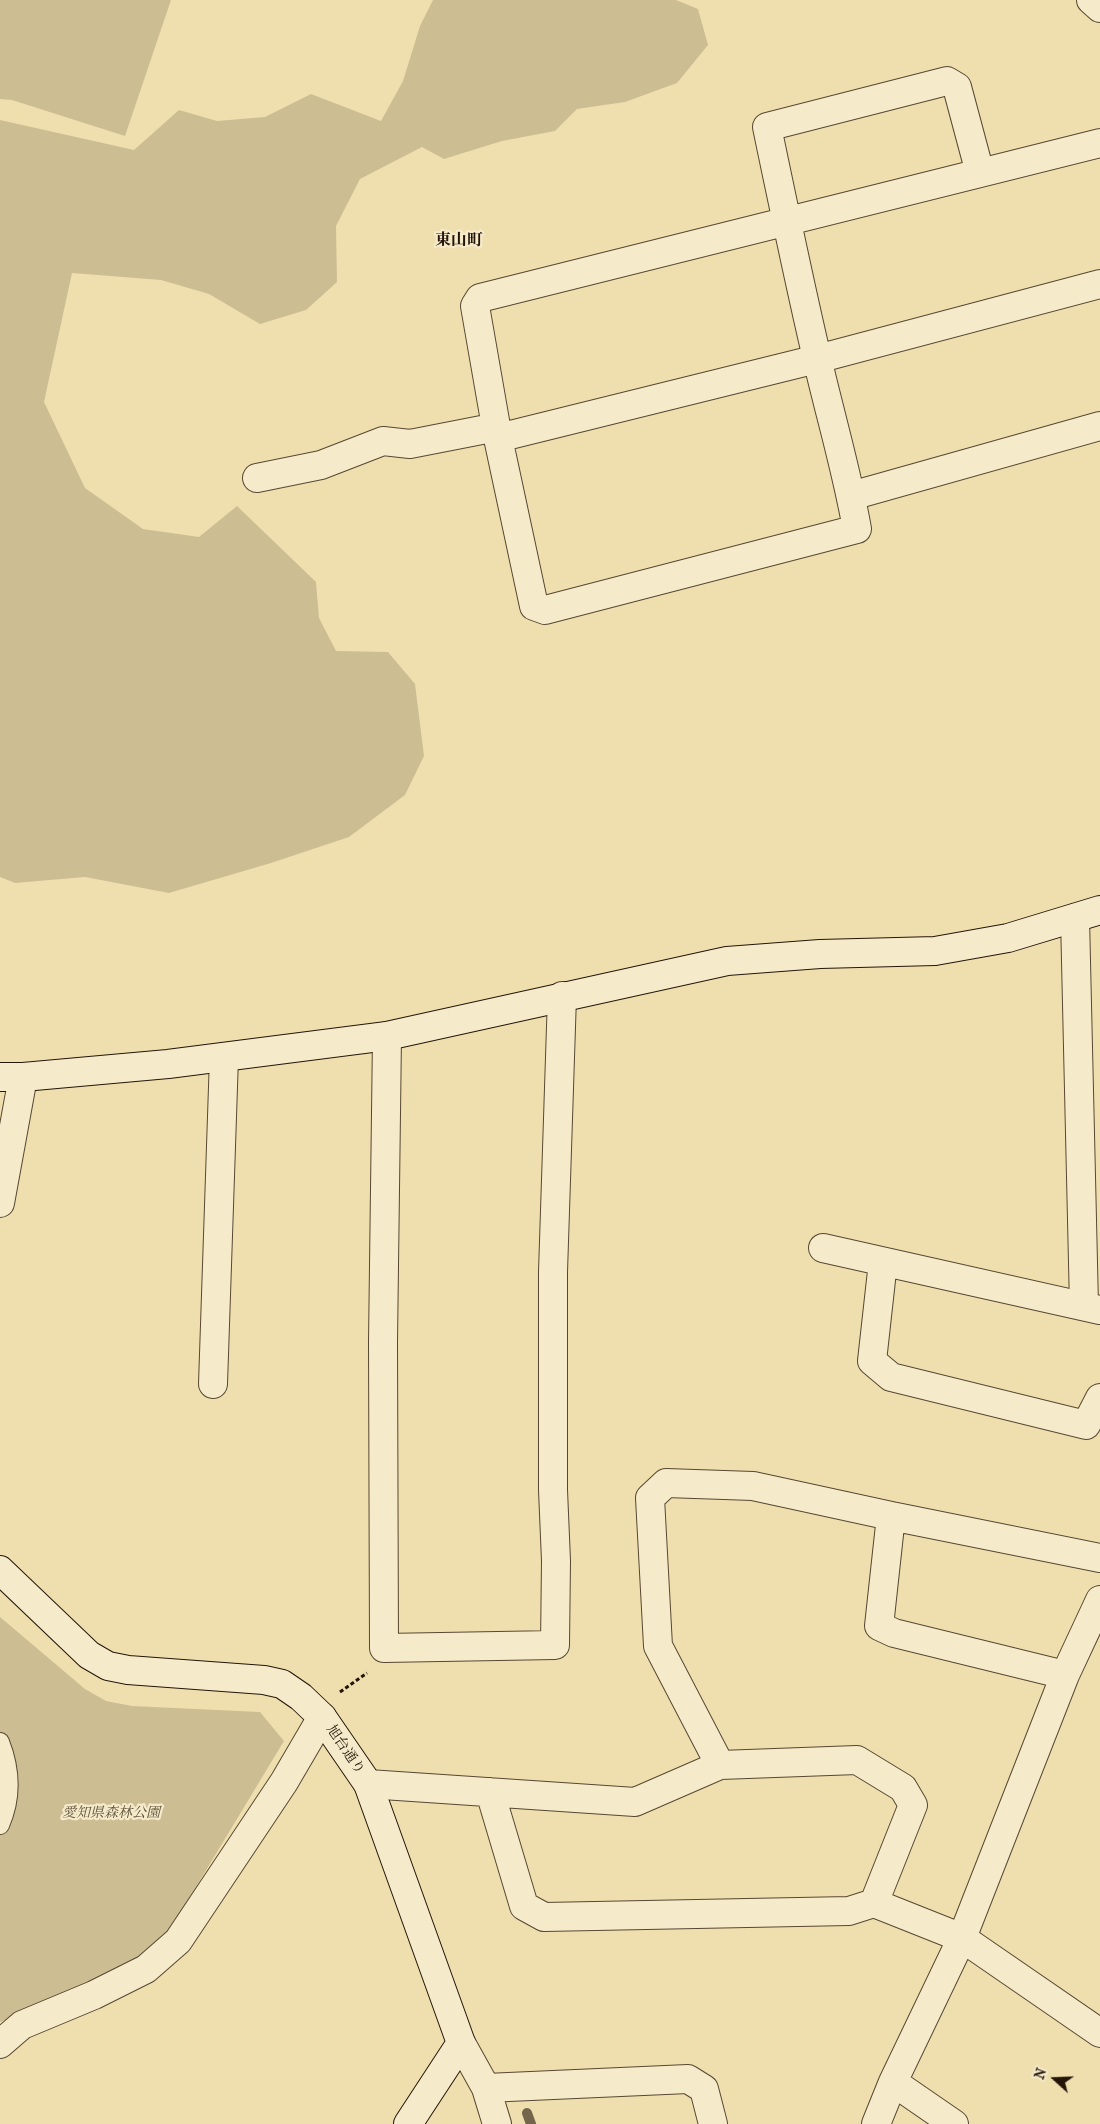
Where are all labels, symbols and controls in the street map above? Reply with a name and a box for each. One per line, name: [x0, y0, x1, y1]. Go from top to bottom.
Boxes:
district label: 東山町: [435, 231, 483, 251]
street label: 旭台通り: [322, 1722, 368, 1778]
park label: 愛知県森林公園: [62, 1806, 160, 1822]
north arrow: [1030, 2054, 1080, 2104]
text: N: [1031, 2066, 1050, 2082]

